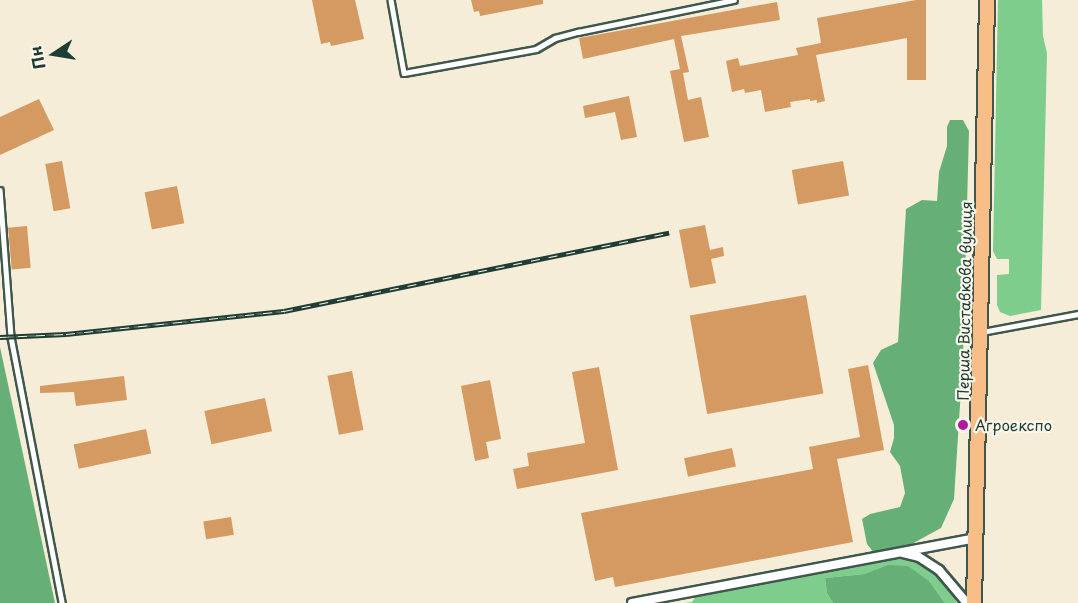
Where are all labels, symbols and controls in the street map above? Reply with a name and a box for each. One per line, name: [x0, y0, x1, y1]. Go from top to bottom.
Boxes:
north arrow: [24, 24, 84, 84]
text: Пн: [22, 44, 51, 72]
street label: Перша Виставкова вулиця: [953, 201, 975, 401]
place label: Агроекспо: [975, 416, 1052, 434]
marker: Агроекспо: [956, 418, 970, 432]

